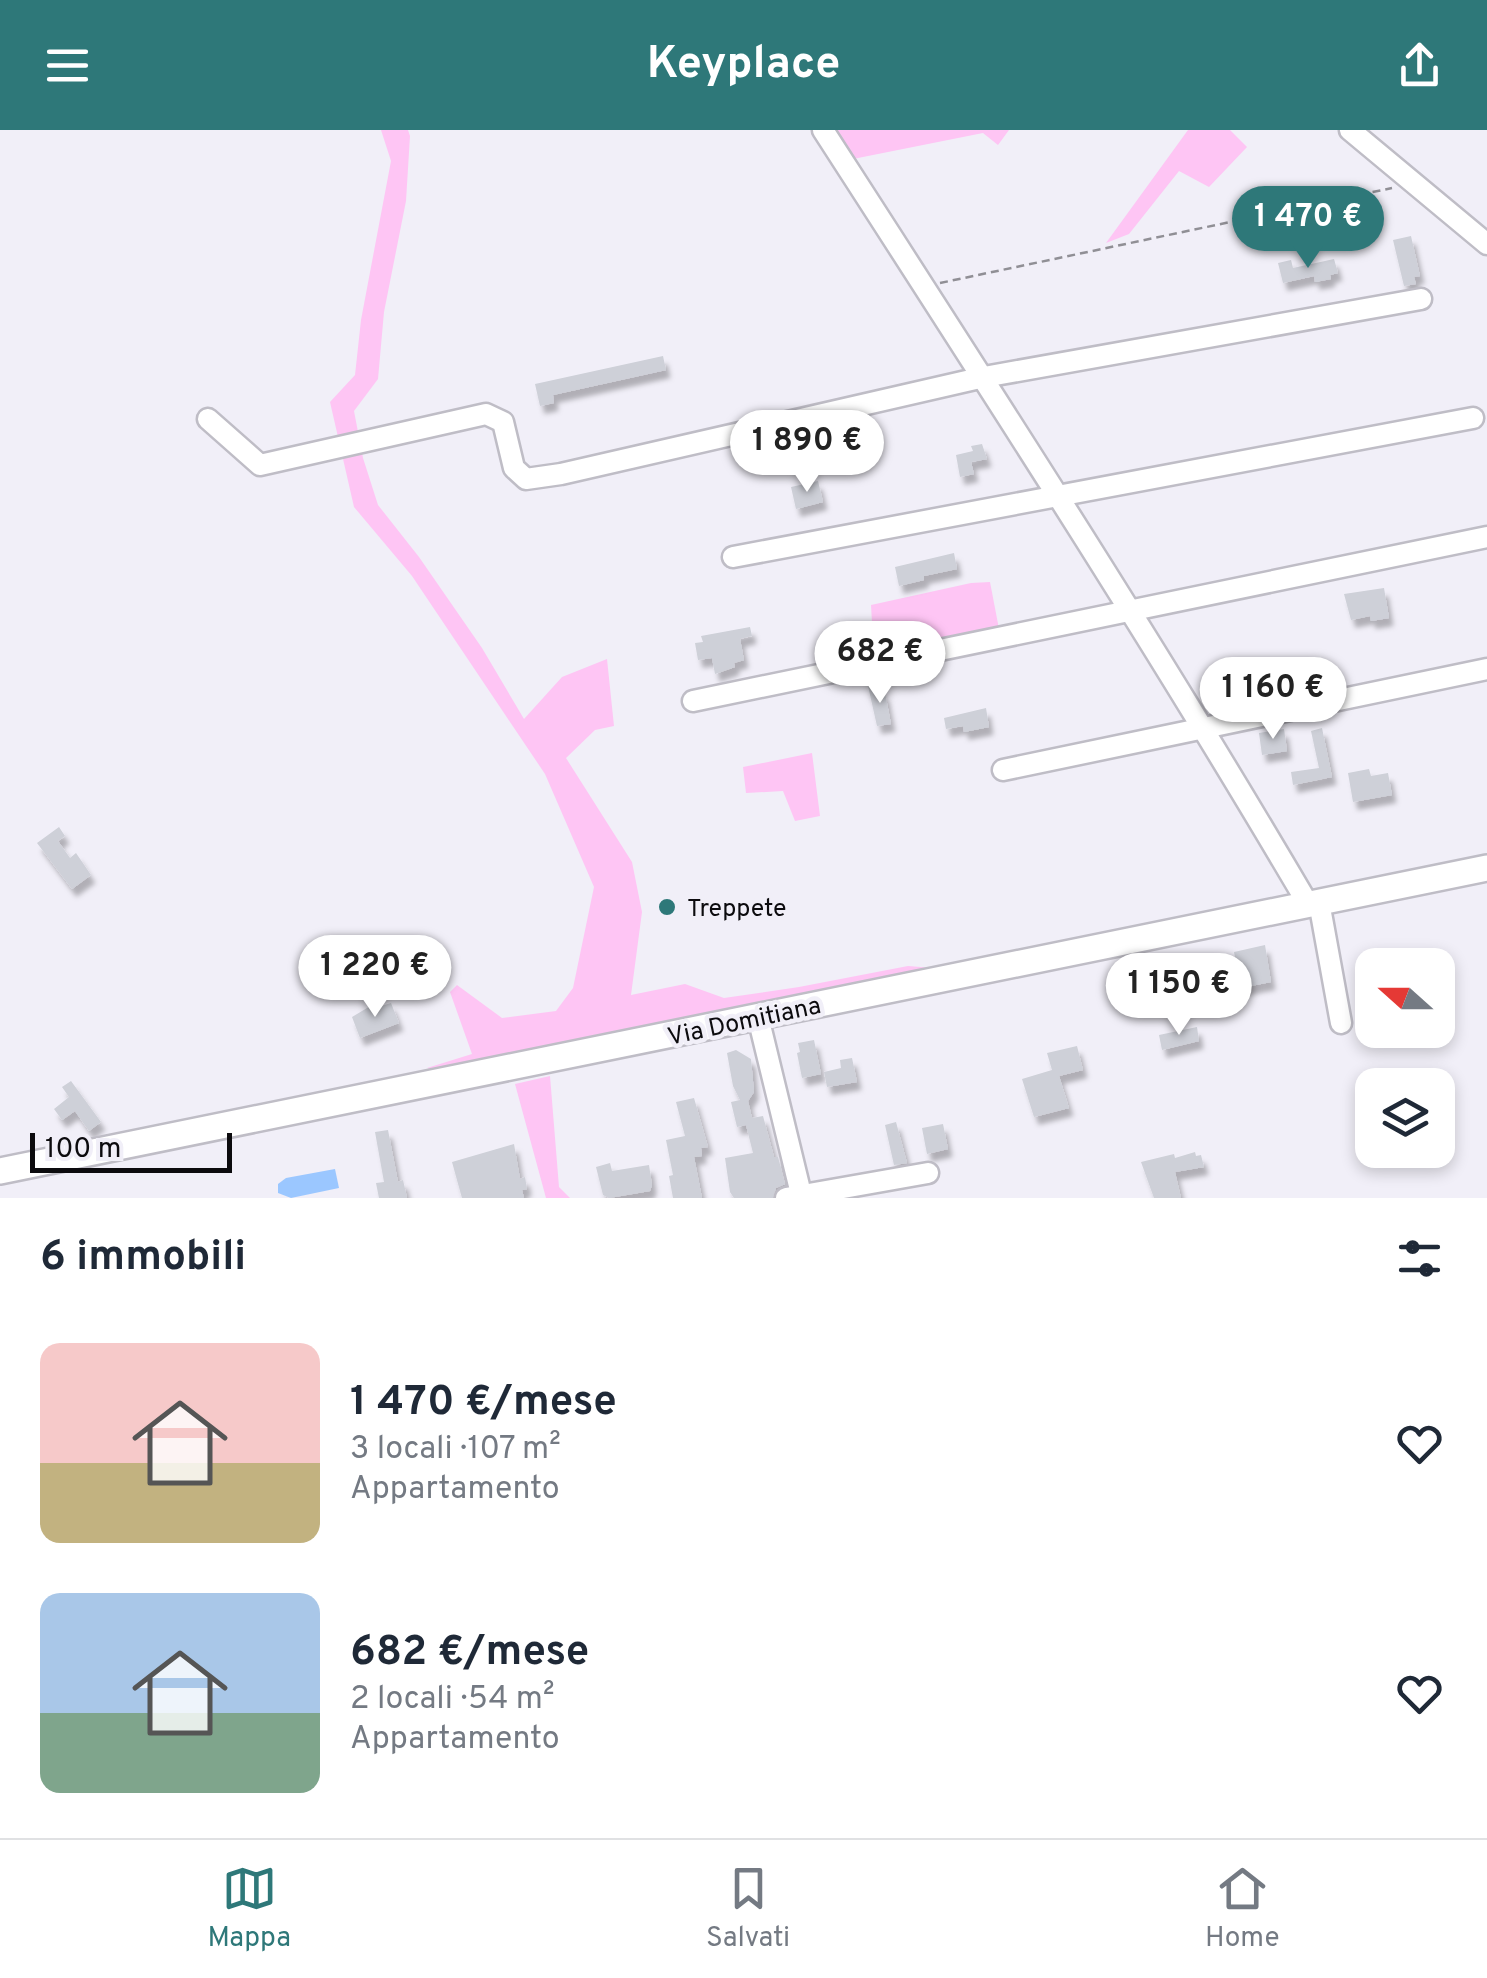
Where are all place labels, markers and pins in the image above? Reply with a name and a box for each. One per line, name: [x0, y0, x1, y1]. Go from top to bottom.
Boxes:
pin: 1 470 €: [1216, 186, 1400, 271]
pin: 1 890 €: [715, 410, 899, 495]
pin: 682 €: [810, 621, 950, 706]
pin: 1 160 €: [1181, 657, 1365, 742]
place label: Treppete: [687, 894, 787, 926]
marker: Treppete: [656, 896, 678, 918]
pin: 1 220 €: [283, 935, 467, 1020]
pin: 1 150 €: [1087, 953, 1271, 1038]

